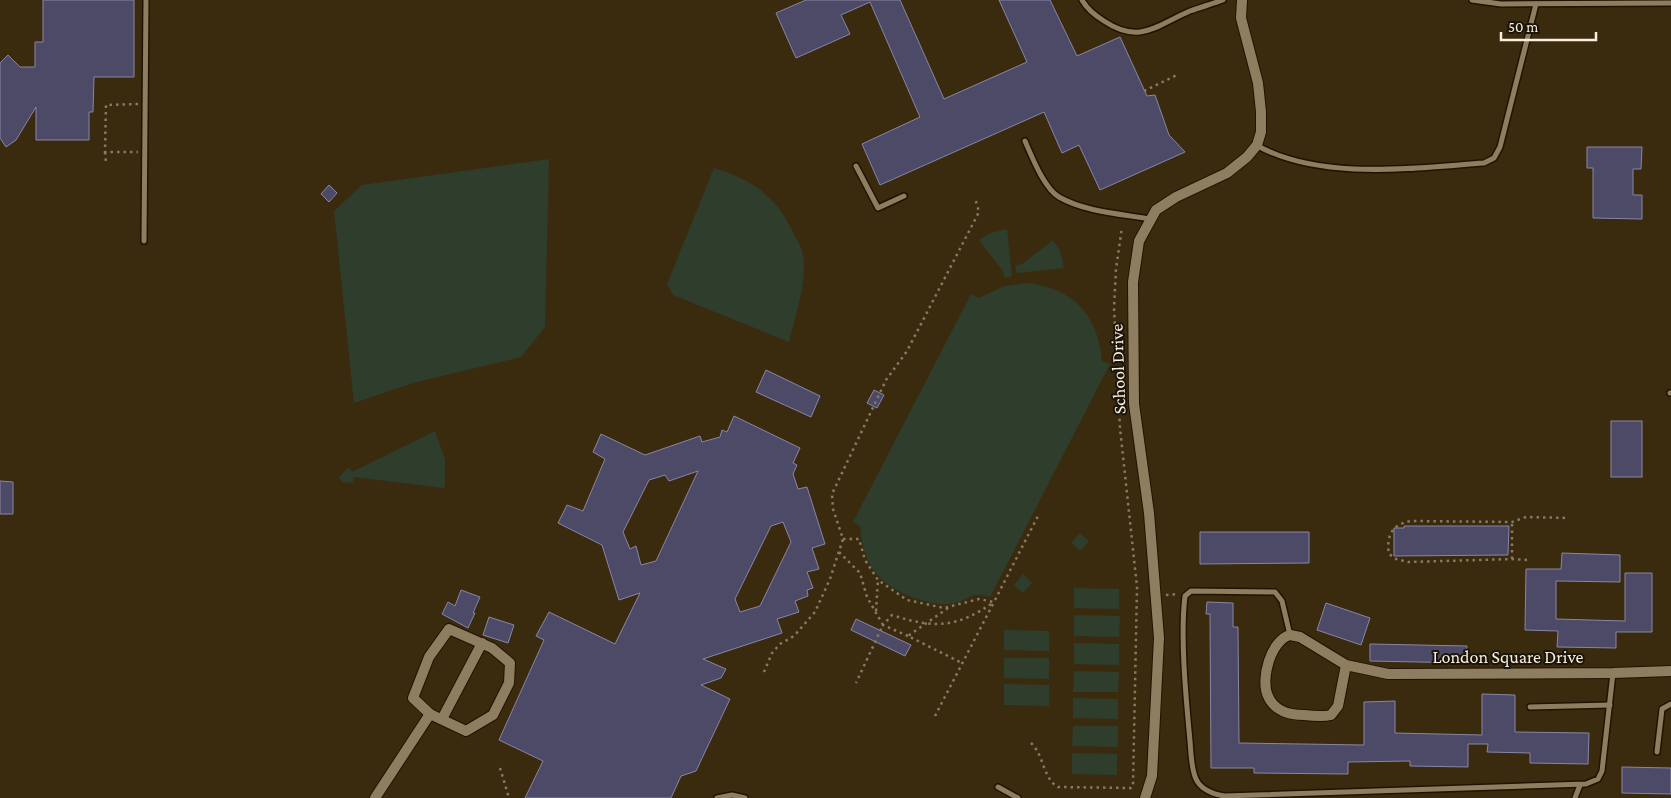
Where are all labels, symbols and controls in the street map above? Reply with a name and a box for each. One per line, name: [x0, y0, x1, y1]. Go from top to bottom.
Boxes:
scale bar: [1501, 10, 1596, 42]
text: 50 m: [1508, 19, 1538, 35]
street label: School Drive: [1106, 323, 1130, 415]
street label: London Square Drive: [1433, 647, 1584, 667]

